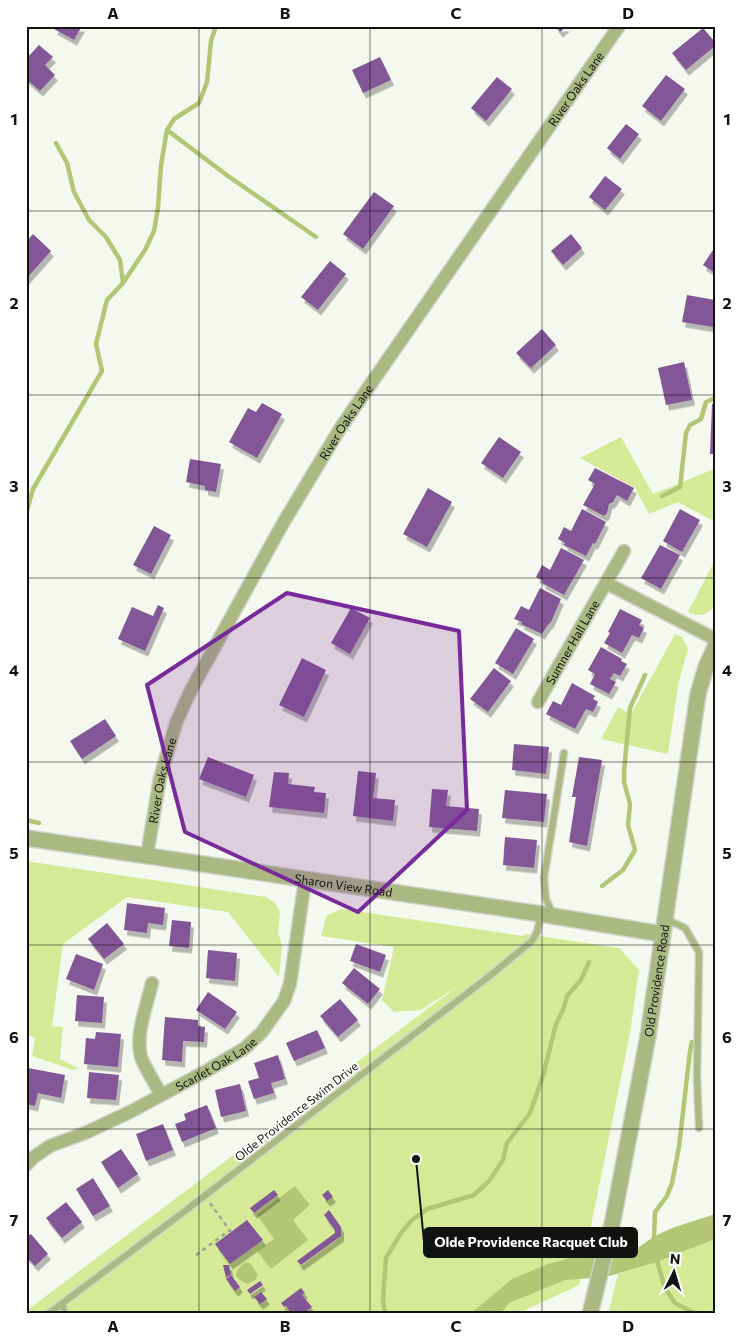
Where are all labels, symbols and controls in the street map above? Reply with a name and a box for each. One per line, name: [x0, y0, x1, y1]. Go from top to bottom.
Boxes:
text: A: [107, 3, 119, 22]
text: B: [280, 3, 291, 22]
text: C: [451, 3, 462, 22]
text: D: [622, 3, 634, 22]
street label: River Oaks Lane: [545, 49, 606, 129]
text: 1: [10, 109, 18, 128]
text: 1: [723, 109, 731, 128]
text: 2: [9, 293, 19, 312]
text: 2: [722, 293, 732, 312]
street label: River Oaks Lane: [316, 382, 375, 462]
text: 3: [9, 476, 19, 495]
text: 3: [722, 476, 732, 495]
street label: Sumner Hall Lane: [543, 597, 602, 687]
text: 4: [9, 660, 19, 679]
text: 4: [722, 660, 732, 679]
street label: River Oaks Lane: [145, 736, 178, 824]
text: 5: [9, 843, 19, 862]
text: 5: [722, 843, 732, 862]
street label: Sharon View Road: [294, 871, 393, 899]
street label: Old Providence Road: [641, 924, 671, 1038]
text: 6: [9, 1027, 19, 1046]
text: 6: [722, 1027, 732, 1046]
street label: Scarlet Oak Lane: [173, 1034, 259, 1093]
street label: Olde Providence Swim Drive: [232, 1058, 360, 1164]
text: 7: [10, 1210, 19, 1229]
text: 7: [723, 1210, 732, 1229]
callout: Olde Providence Racquet Club: [424, 1228, 637, 1257]
text: Olde Providence Racquet Club: [434, 1233, 628, 1250]
north arrow: [648, 1248, 698, 1298]
text: N: [669, 1250, 681, 1267]
text: A: [107, 1316, 119, 1335]
text: B: [280, 1316, 291, 1335]
text: C: [451, 1316, 462, 1335]
text: D: [622, 1316, 634, 1335]

